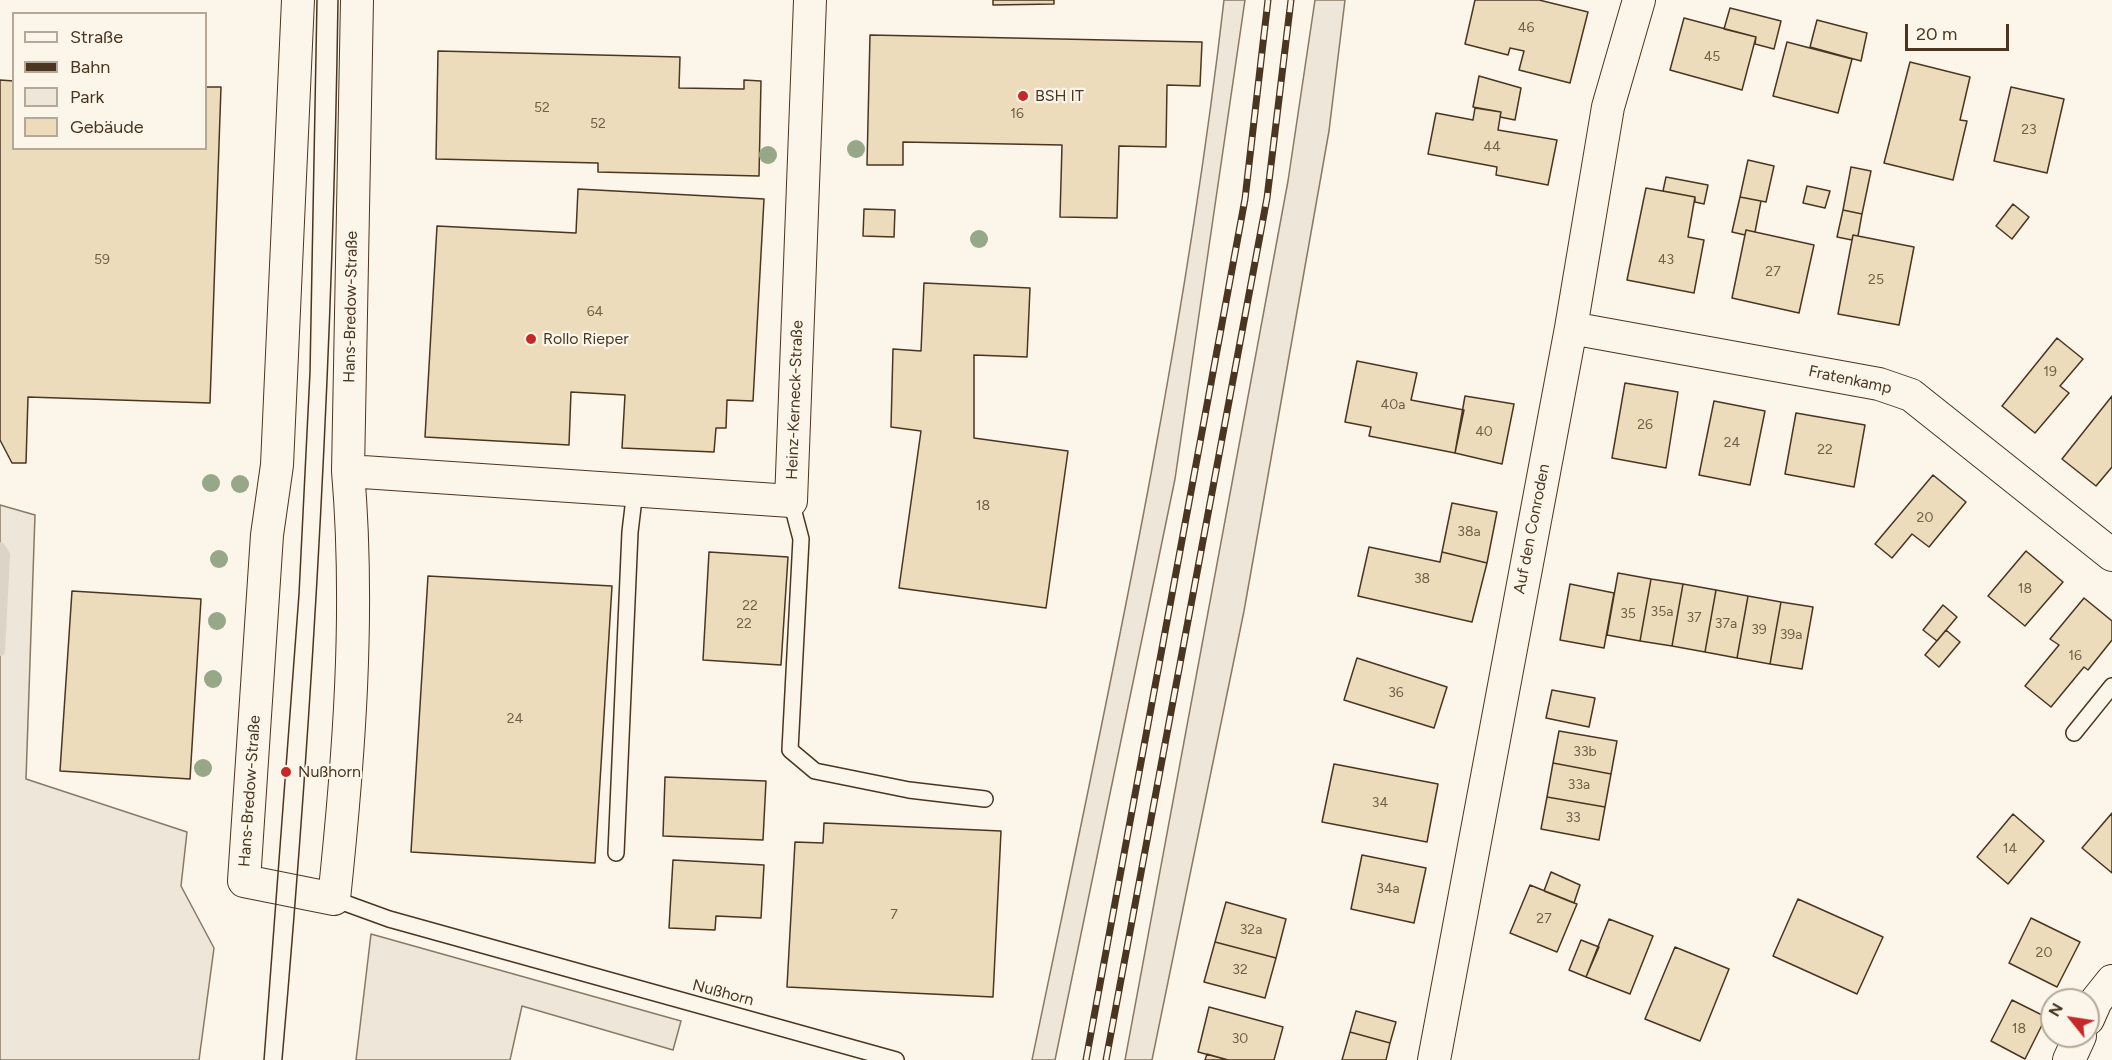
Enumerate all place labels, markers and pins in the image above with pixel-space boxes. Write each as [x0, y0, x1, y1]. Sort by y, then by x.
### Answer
place label: BSH IT [1035, 86, 1084, 106]
marker: BSH IT [1016, 89, 1030, 103]
place label: Rollo Rieper [543, 329, 629, 349]
marker: Rollo Rieper [524, 332, 538, 346]
place label: Nußhorn [298, 762, 361, 782]
marker: Nußhorn [279, 765, 293, 779]

